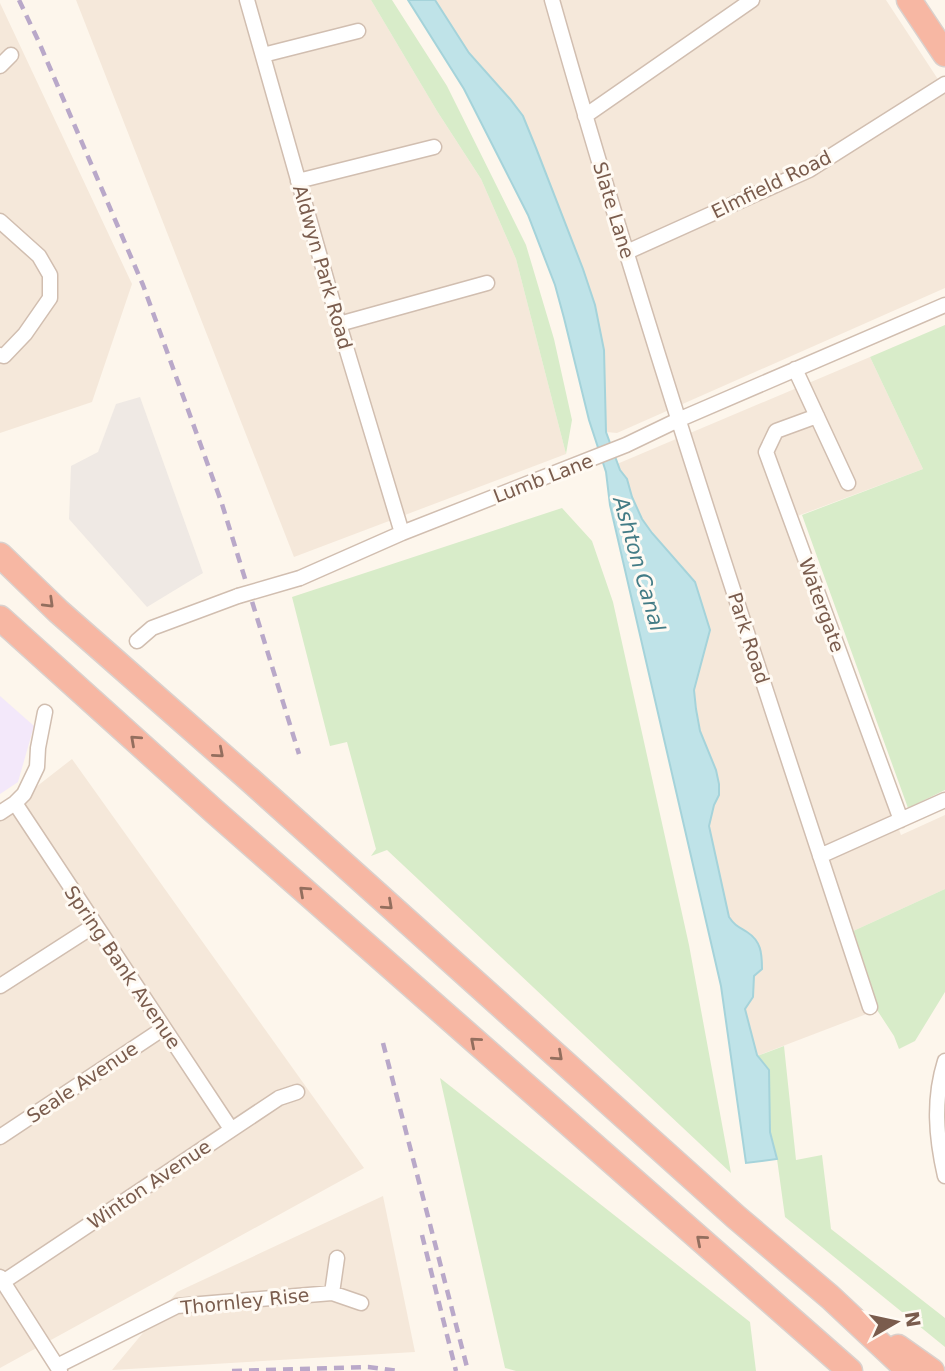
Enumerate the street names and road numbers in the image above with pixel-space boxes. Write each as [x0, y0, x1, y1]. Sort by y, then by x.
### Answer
street label: Elmfield Road [708, 146, 834, 222]
street label: Slate Lane [589, 159, 639, 261]
street label: Aldwyn Park Road [289, 182, 357, 352]
street label: Lumb Lane [490, 449, 596, 507]
street label: Watergate [795, 555, 849, 655]
street label: Park Road [724, 590, 774, 686]
street label: Spring Bank Avenue [60, 881, 186, 1053]
street label: Seale Avenue [22, 1037, 142, 1127]
street label: Winton Avenue [83, 1135, 215, 1233]
street label: Thornley Rise [179, 1283, 310, 1319]

